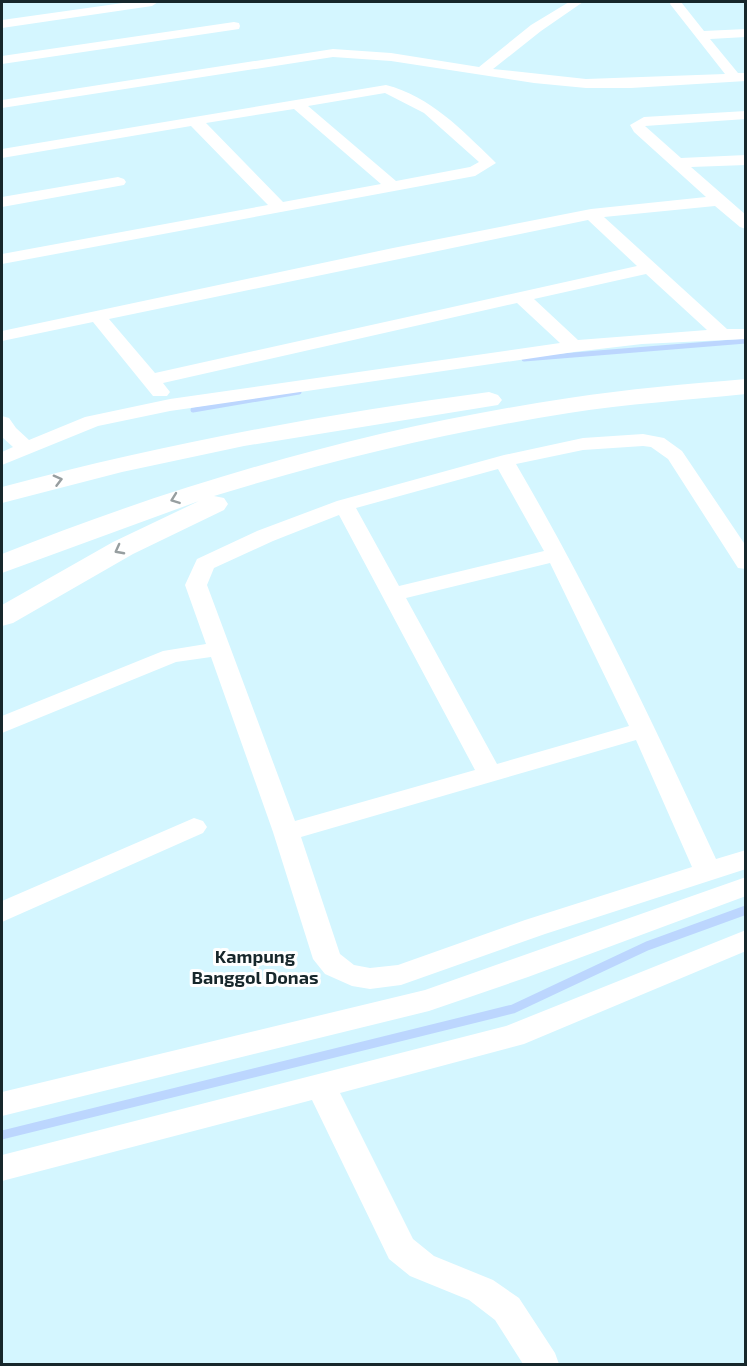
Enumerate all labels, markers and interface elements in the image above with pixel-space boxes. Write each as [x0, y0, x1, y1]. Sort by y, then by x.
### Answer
one-way arrow [53, 475, 63, 488]
one-way arrow [170, 492, 181, 505]
one-way arrow [115, 543, 126, 554]
district label: Kampung Banggol Donas [192, 945, 318, 988]

